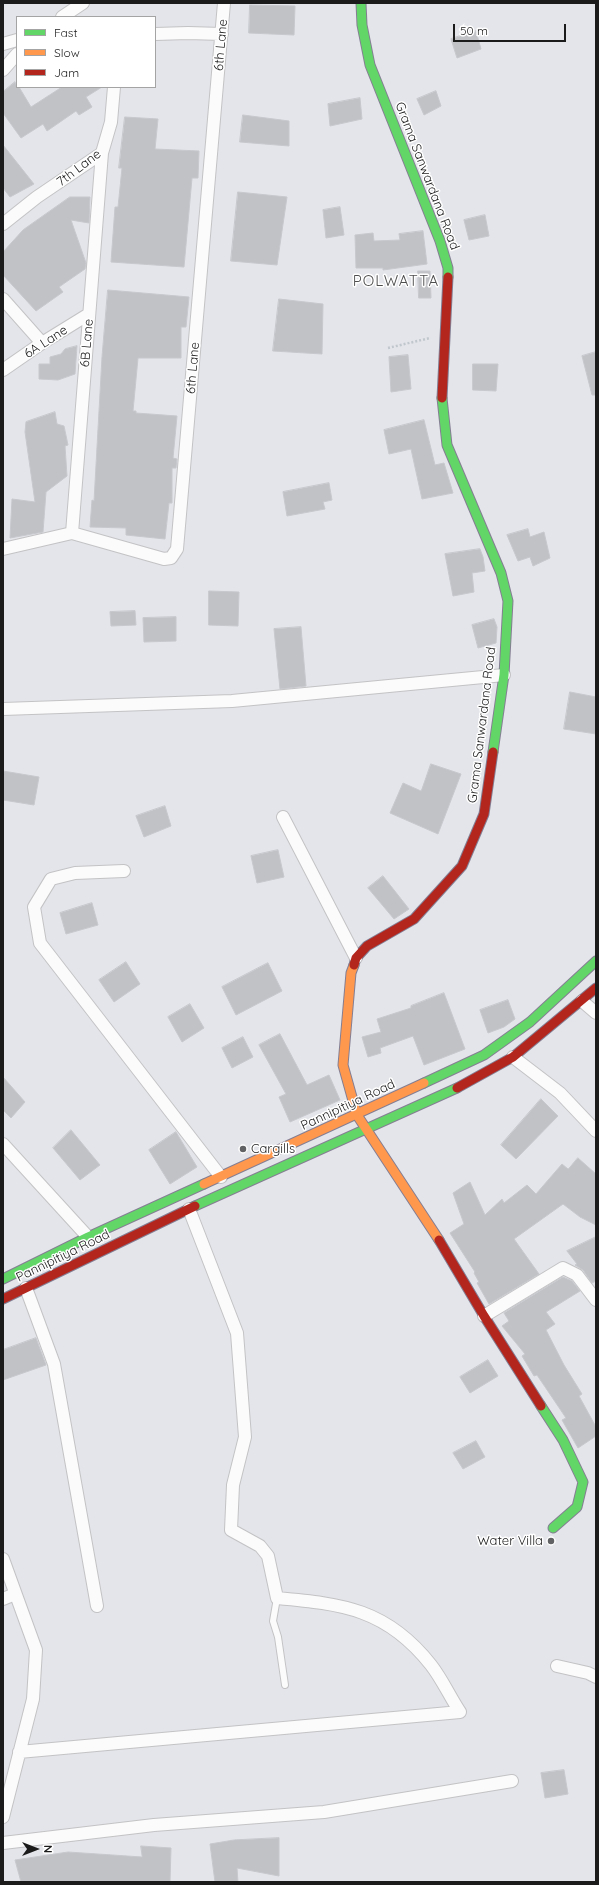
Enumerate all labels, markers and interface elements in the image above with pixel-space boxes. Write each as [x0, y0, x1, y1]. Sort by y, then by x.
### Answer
legend [16, 16, 156, 88]
scale bar [455, 16, 568, 42]
street label: 6th Lane [211, 18, 231, 72]
text: 50 m [460, 23, 488, 38]
text: Fast [54, 25, 78, 40]
text: Slow [54, 45, 80, 60]
text: Jam [54, 65, 79, 80]
street label: Grama Sanwardana Road [392, 100, 462, 252]
street label: 7th Lane [54, 146, 104, 190]
district label: POLWATTA [353, 272, 439, 290]
street label: 6B Lane [77, 318, 97, 368]
street label: 6A Lane [21, 322, 71, 362]
street label: 6th Lane [183, 341, 203, 395]
street label: Grama Sanwardana Road [465, 646, 499, 804]
street label: Pannipitiya Road [298, 1076, 398, 1134]
place label: Cargills [251, 1141, 295, 1157]
marker: Cargills [238, 1144, 248, 1154]
street label: Pannipitiya Road [14, 1227, 112, 1285]
place label: Water Villa [477, 1533, 543, 1549]
marker: Water Villa [546, 1536, 556, 1546]
north arrow [16, 1829, 56, 1869]
text: N [41, 1845, 55, 1853]

